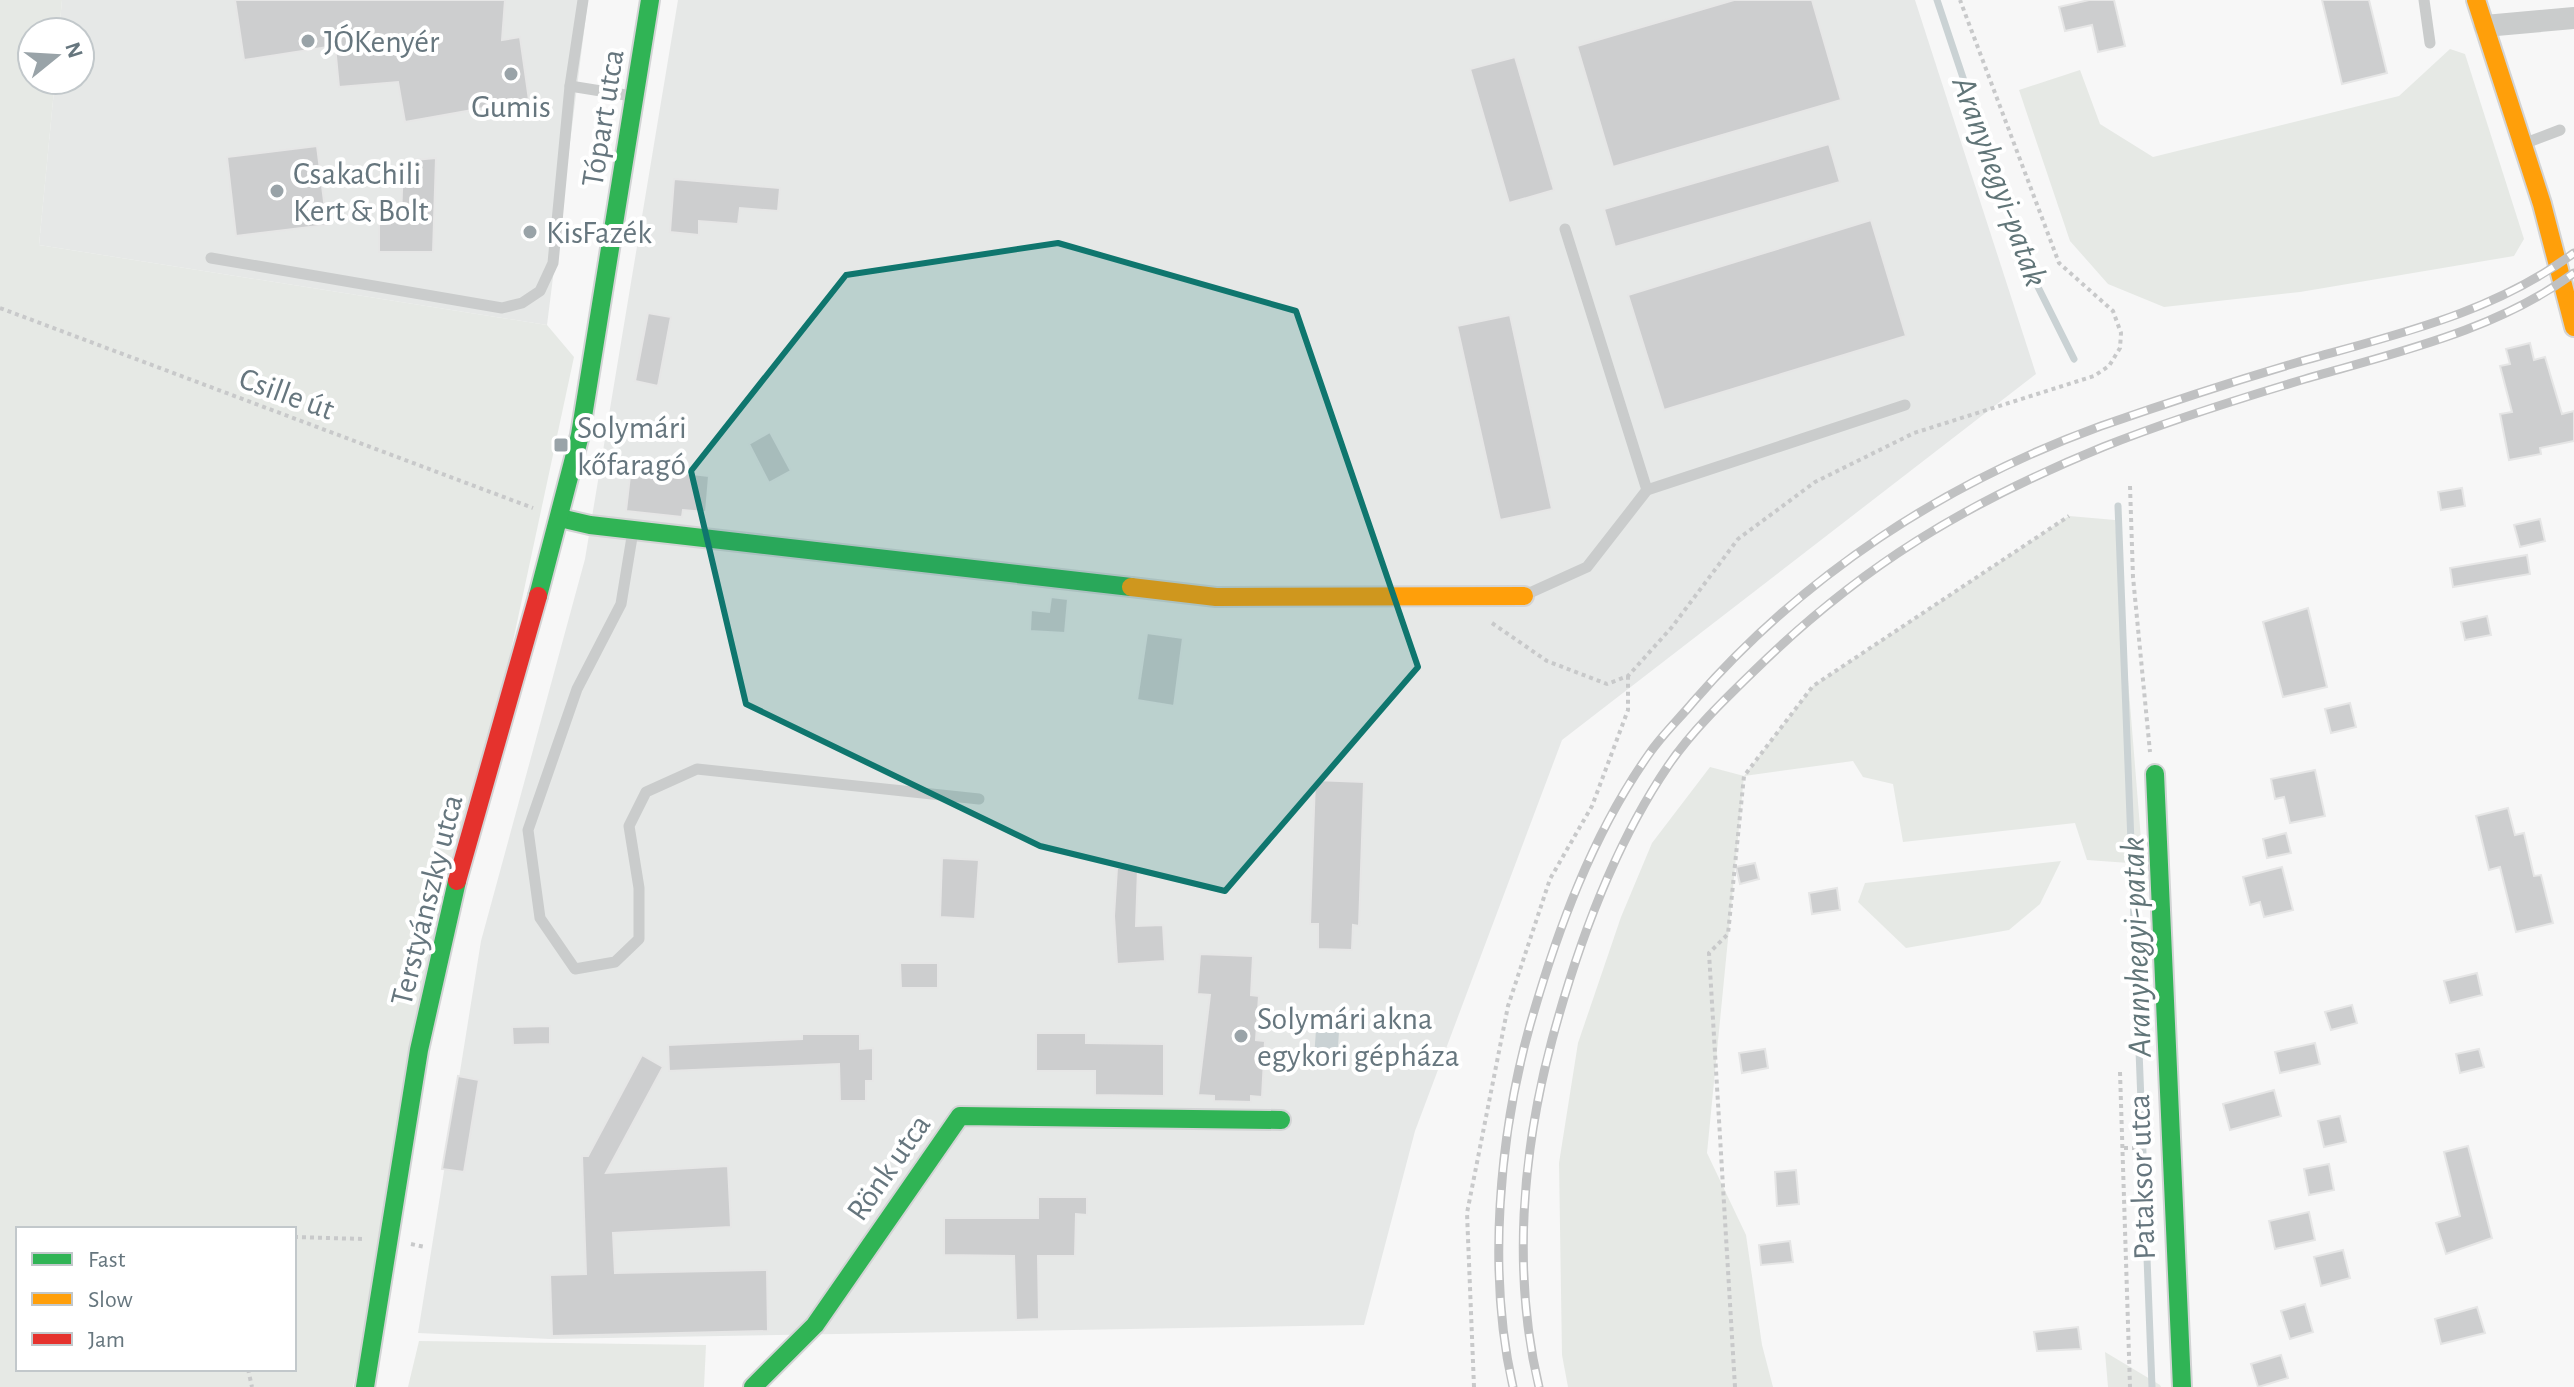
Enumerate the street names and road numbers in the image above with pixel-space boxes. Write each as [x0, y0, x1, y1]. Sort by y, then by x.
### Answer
street label: Tópart utca [576, 47, 630, 189]
street label: Csille út [235, 362, 338, 426]
street label: Terstyánszky utca [385, 791, 469, 1009]
street label: Pataksor utca [2123, 1094, 2161, 1260]
street label: Rönk utca [841, 1109, 937, 1226]

